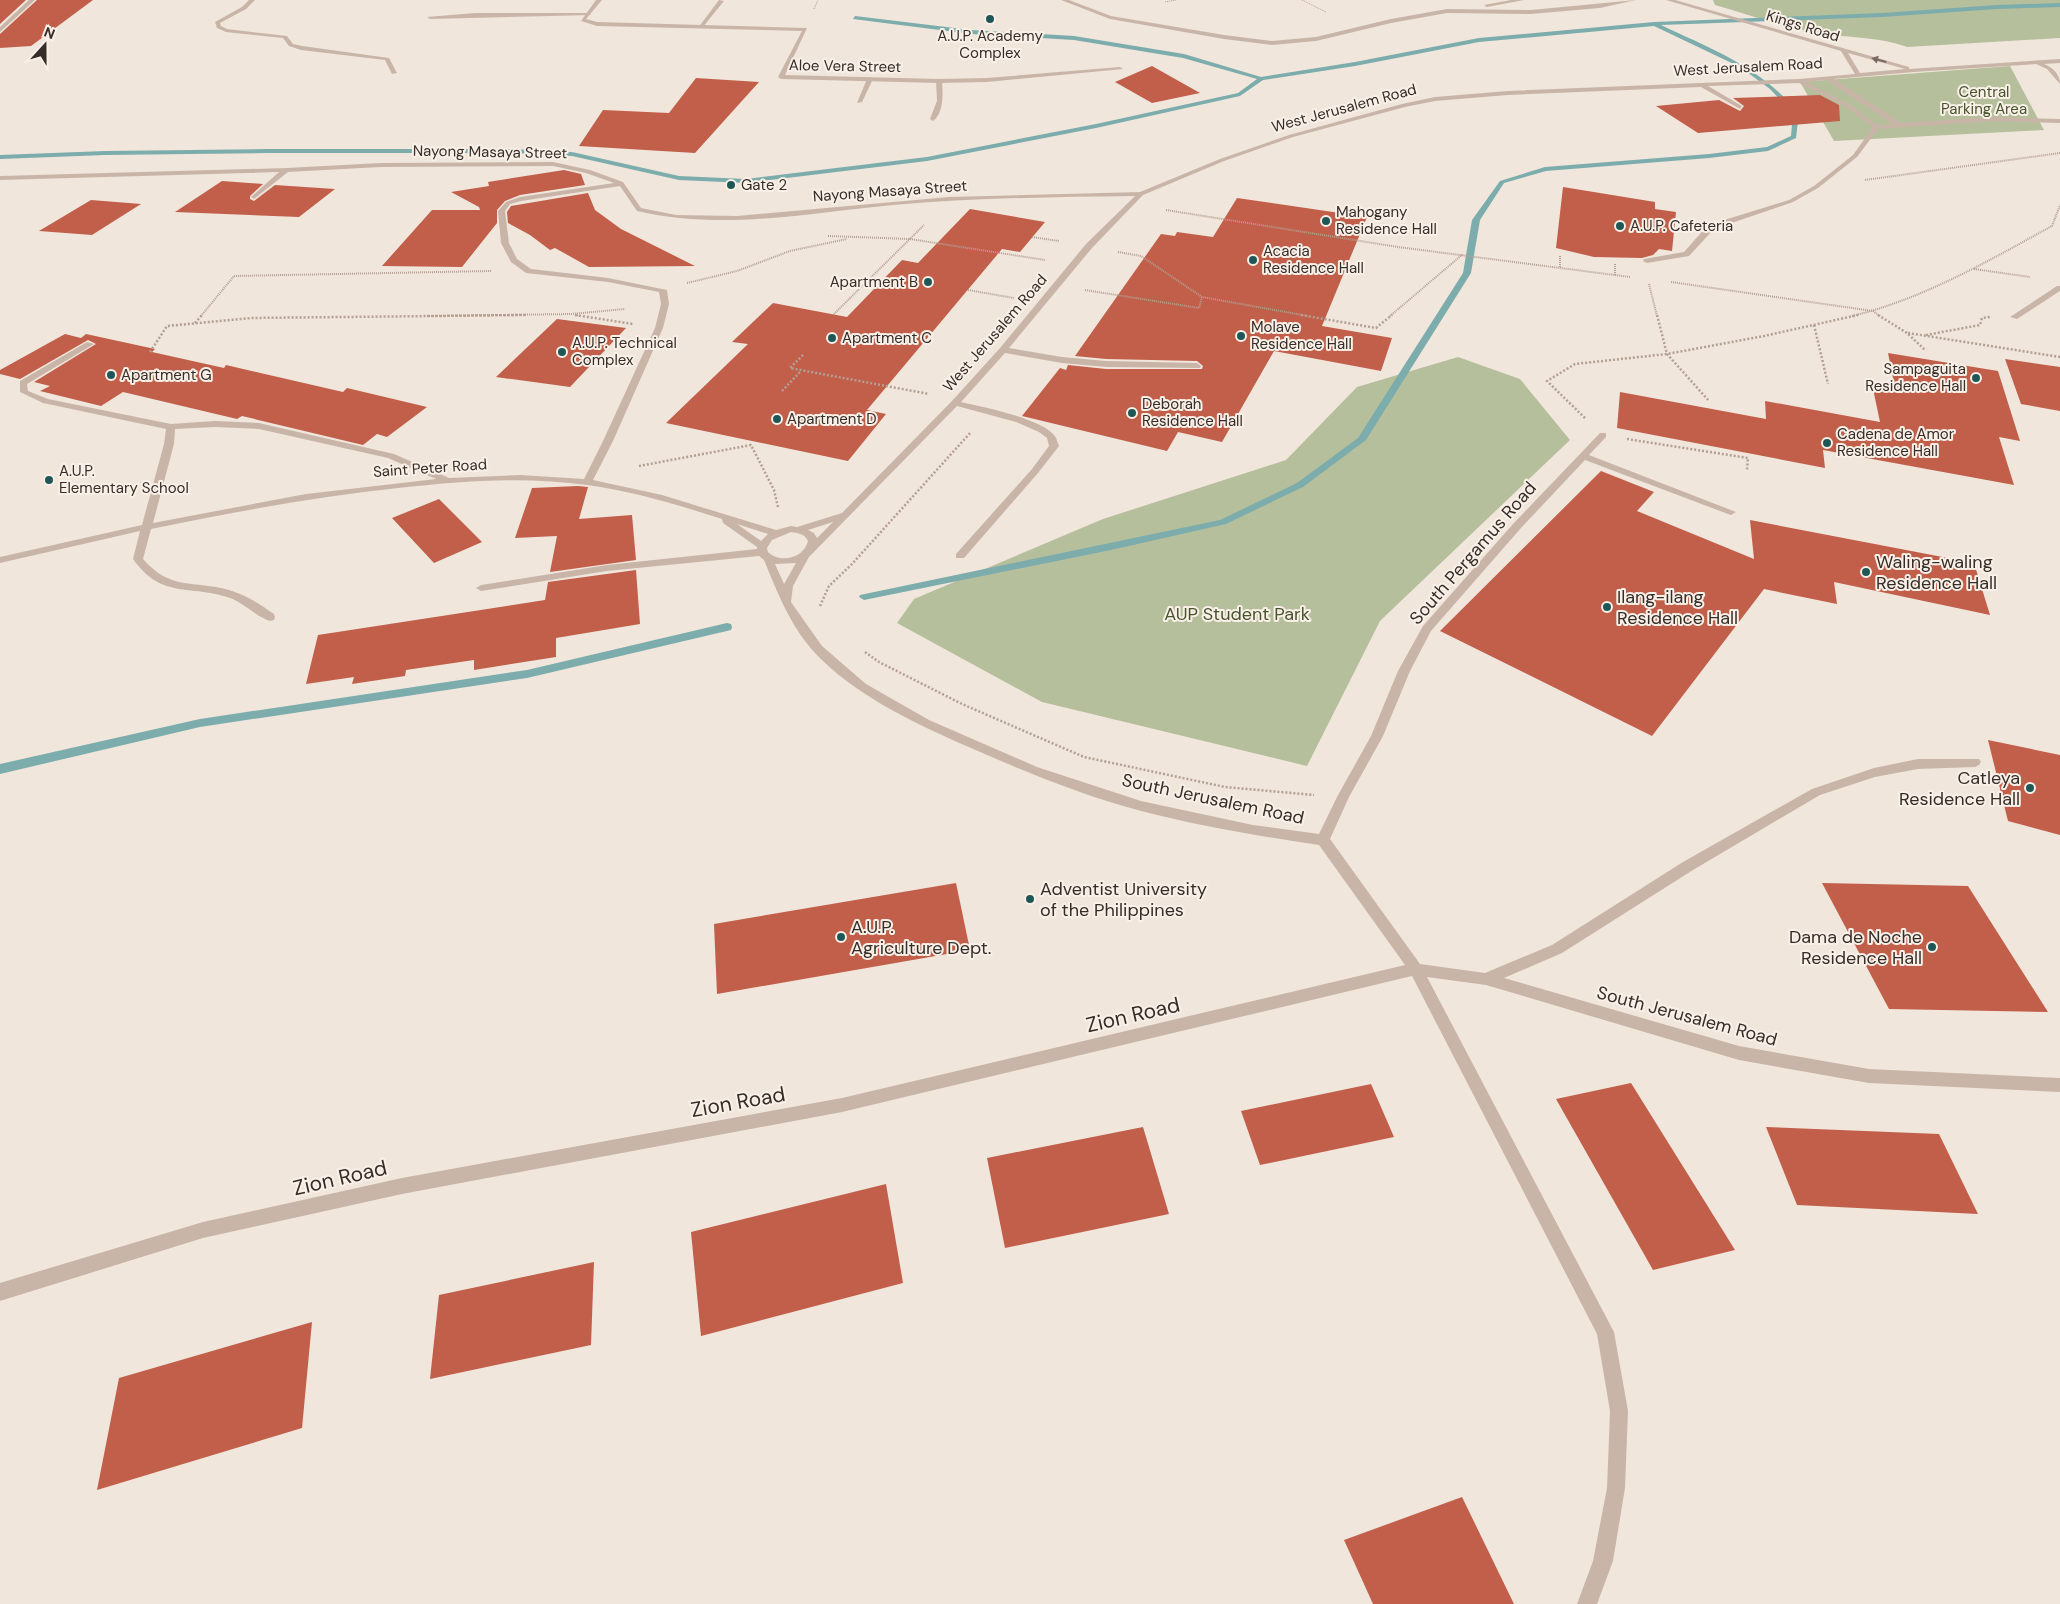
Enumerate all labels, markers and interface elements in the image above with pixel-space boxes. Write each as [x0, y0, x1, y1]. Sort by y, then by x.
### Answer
street label: Kings Road [1764, 5, 1842, 47]
marker: A.U.P. Academy Complex [984, 13, 996, 25]
north arrow [20, 20, 70, 70]
text: N [42, 23, 58, 43]
place label: A.U.P. Academy Complex [937, 26, 1043, 63]
street label: West Jerusalem Road [1673, 53, 1823, 81]
street label: Aloe Vera Street [789, 55, 902, 77]
one-way arrow [1871, 56, 1886, 64]
street label: West Jerusalem Road [1269, 79, 1419, 137]
park label: Central Parking Area [1941, 82, 2027, 119]
street label: Nayong Masaya Street [413, 141, 568, 163]
place label: Gate 2 [741, 175, 787, 195]
street label: Nayong Masaya Street [812, 176, 968, 206]
marker: Gate 2 [725, 179, 737, 191]
place label: Mahogany Residence Hall [1336, 202, 1437, 239]
marker: Mahogany Residence Hall [1320, 215, 1332, 227]
place label: A.U.P. Cafeteria [1630, 216, 1733, 236]
marker: A.U.P. Cafeteria [1614, 220, 1626, 232]
place label: Acacia Residence Hall [1263, 241, 1364, 278]
marker: Acacia Residence Hall [1247, 254, 1259, 266]
street label: West Jerusalem Road [938, 270, 1052, 396]
place label: Apartment B [830, 272, 918, 292]
marker: Apartment B [922, 276, 934, 288]
place label: Molave Residence Hall [1251, 317, 1352, 354]
place label: Apartment C [842, 328, 932, 348]
marker: Molave Residence Hall [1235, 330, 1247, 342]
marker: Apartment C [826, 332, 838, 344]
place label: A.U.P. Technical Complex [572, 333, 677, 370]
marker: A.U.P. Technical Complex [556, 346, 568, 358]
place label: Sampaguita Residence Hall [1865, 359, 1966, 396]
place label: Apartment G [121, 365, 212, 385]
marker: Apartment G [105, 369, 117, 381]
marker: Sampaguita Residence Hall [1970, 372, 1982, 384]
place label: Deborah Residence Hall [1142, 394, 1243, 431]
marker: Deborah Residence Hall [1126, 407, 1138, 419]
place label: Apartment D [787, 409, 877, 429]
marker: Apartment D [771, 413, 783, 425]
place label: Cadena de Amor Residence Hall [1837, 424, 1955, 461]
marker: Cadena de Amor Residence Hall [1821, 437, 1833, 449]
street label: Saint Peter Road [372, 454, 488, 482]
place label: A.U.P. Elementary School [59, 461, 189, 498]
marker: A.U.P. Elementary School [43, 474, 55, 486]
street label: South Pergamus Road [1404, 476, 1542, 630]
place label: Waling-waling Residence Hall [1876, 550, 1997, 595]
marker: Waling-waling Residence Hall [1860, 566, 1872, 578]
place label: Ilang-ilang Residence Hall [1617, 585, 1738, 630]
marker: Ilang-ilang Residence Hall [1601, 601, 1613, 613]
park label: AUP Student Park [1164, 602, 1310, 626]
place label: Catleya Residence Hall [1899, 766, 2020, 811]
street label: South Jerusalem Road [1120, 768, 1306, 830]
marker: Catleya Residence Hall [2024, 782, 2036, 794]
place label: Adventist University of the Philippines [1040, 877, 1207, 922]
marker: Adventist University of the Philippines [1024, 893, 1036, 905]
place label: A.U.P. Agriculture Dept. [851, 915, 991, 960]
place label: Dama de Noche Residence Hall [1789, 925, 1922, 970]
marker: A.U.P. Agriculture Dept. [835, 931, 847, 943]
marker: Dama de Noche Residence Hall [1926, 941, 1938, 953]
street label: South Jerusalem Road [1594, 980, 1780, 1052]
street label: Zion Road [1083, 991, 1183, 1039]
street label: Zion Road [689, 1080, 787, 1124]
street label: Zion Road [290, 1154, 390, 1202]

